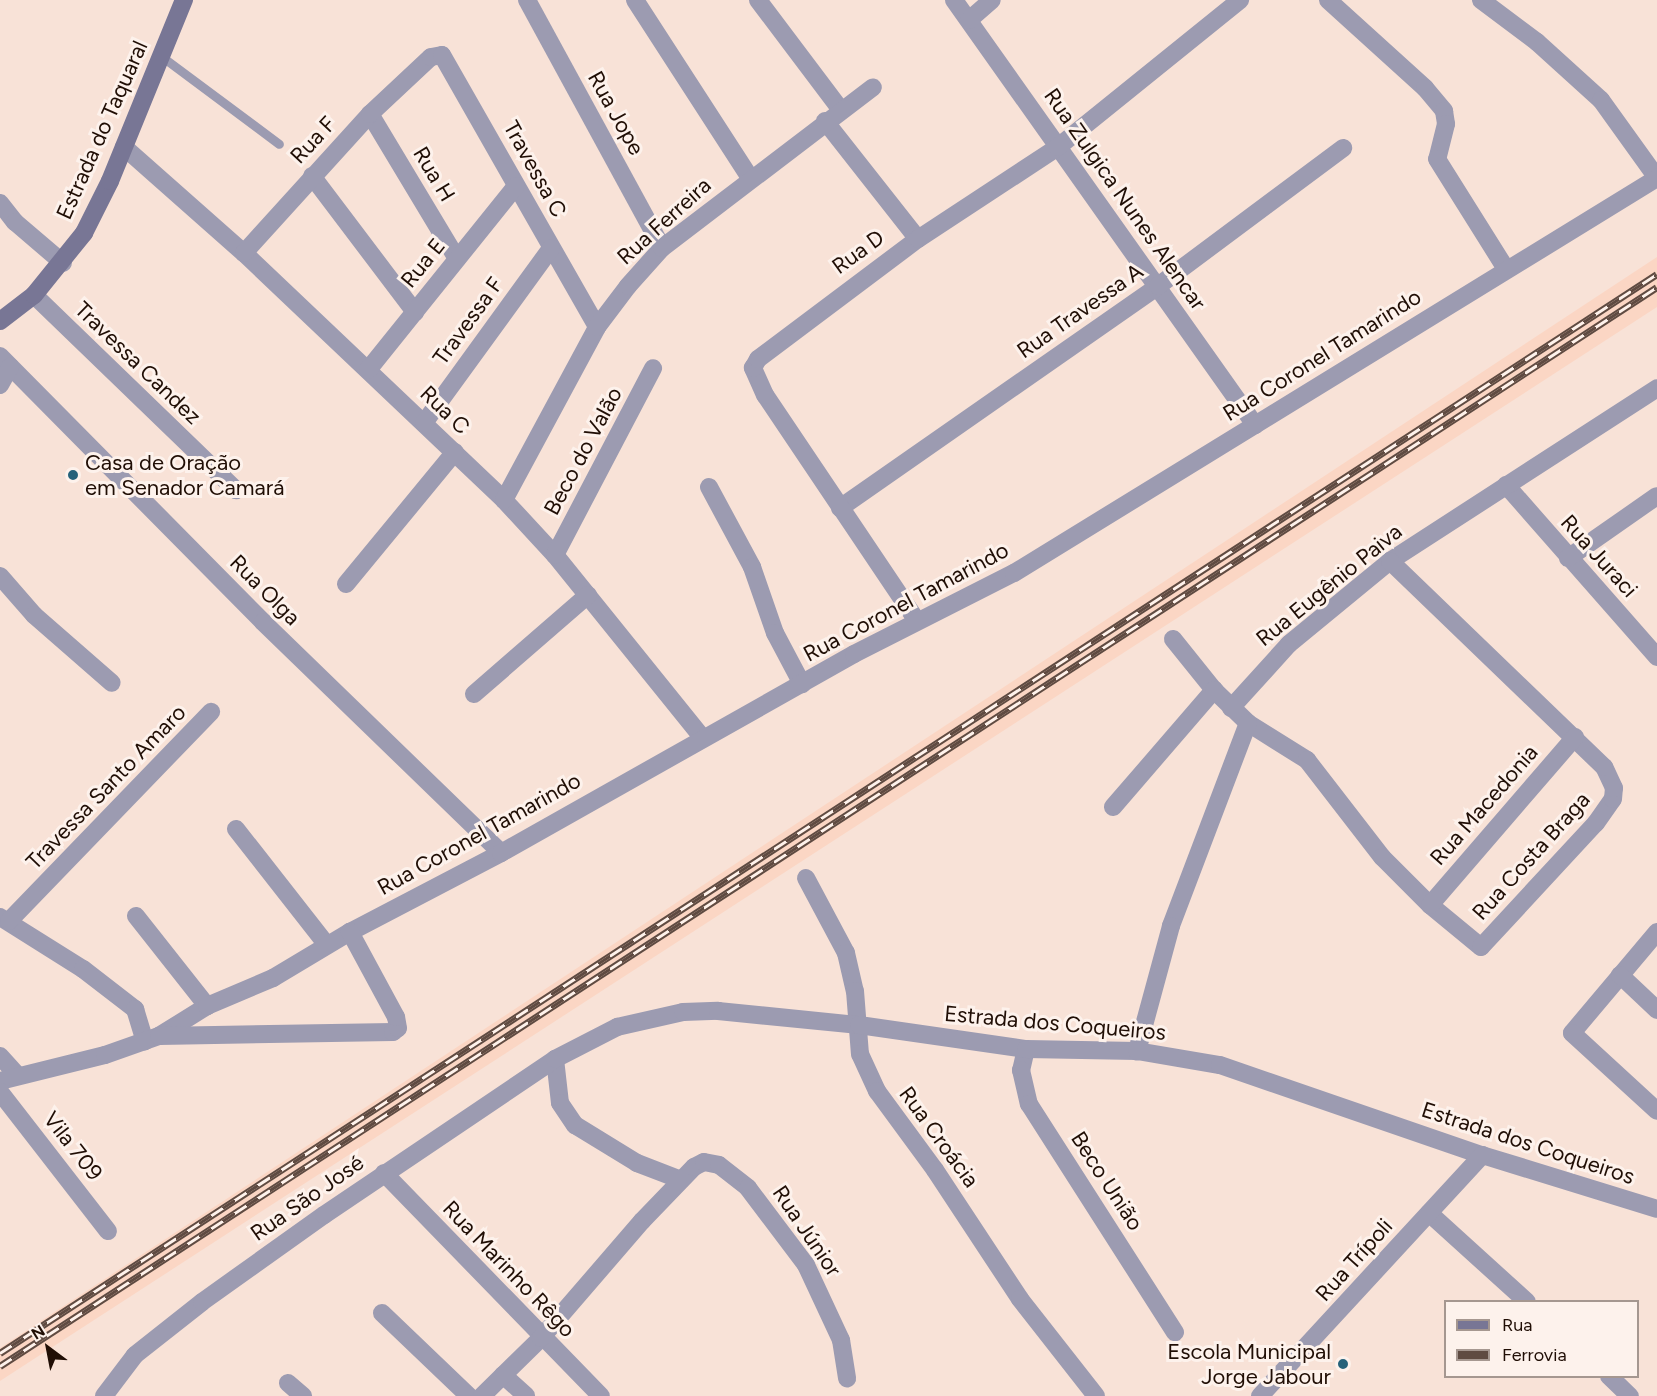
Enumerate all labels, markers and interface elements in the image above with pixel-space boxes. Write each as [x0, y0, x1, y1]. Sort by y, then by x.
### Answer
street label: Estrada do Taquaral [51, 37, 153, 223]
street label: Rua Jope [582, 66, 650, 160]
street label: Rua Zulgica Nunes Alencar [1038, 83, 1212, 315]
street label: Rua F [285, 111, 341, 169]
street label: Travessa C [498, 116, 572, 222]
street label: Rua H [407, 142, 461, 206]
street label: Rua Ferreira [612, 172, 716, 270]
street label: Rua D [827, 224, 889, 280]
street label: Rua E [395, 233, 451, 293]
street label: Rua Travessa A [1012, 258, 1148, 364]
street label: Travessa F [427, 272, 509, 370]
street label: Rua Coronel Tamarindo [1218, 283, 1426, 427]
street label: Travessa Candez [69, 296, 207, 430]
street label: Rua C [415, 380, 475, 440]
street label: Beco do Valão [538, 383, 628, 519]
place label: Casa de Oração em Senador Camará [85, 449, 284, 500]
marker: Casa de Oração em Senador Camará [66, 468, 80, 482]
street label: Rua Juraci [1555, 509, 1643, 603]
street label: Rua Eugênio Paiva [1251, 518, 1407, 652]
street label: Rua Coronel Tamarindo [799, 537, 1013, 667]
street label: Rua Olga [224, 549, 306, 631]
street label: Travessa Santo Amaro [21, 699, 191, 875]
street label: Rua Macedonia [1425, 739, 1543, 871]
street label: Rua Coronel Tamarindo [373, 767, 585, 901]
street label: Rua Costa Braga [1467, 787, 1595, 925]
street label: Estrada dos Coqueiros [943, 1000, 1167, 1046]
street label: Rua Croácia [894, 1081, 984, 1193]
street label: Estrada dos Coqueiros [1418, 1096, 1638, 1190]
street label: Vila 709 [38, 1106, 108, 1186]
street label: Beco União [1065, 1127, 1149, 1235]
street label: Rua São José [245, 1149, 369, 1247]
street label: Rua Júnior [767, 1181, 847, 1281]
street label: Rua Marinho Rêgo [437, 1195, 581, 1343]
street label: Rua Trípoli [1310, 1213, 1398, 1307]
legend [1444, 1300, 1639, 1378]
text: Rua [1502, 1314, 1533, 1336]
north arrow [18, 1318, 78, 1378]
text: N [28, 1321, 48, 1344]
place label: Escola Municipal Jorge Jabour [1167, 1338, 1331, 1390]
text: Ferrovia [1502, 1344, 1567, 1366]
marker: Escola Municipal Jorge Jabour [1336, 1357, 1350, 1371]

